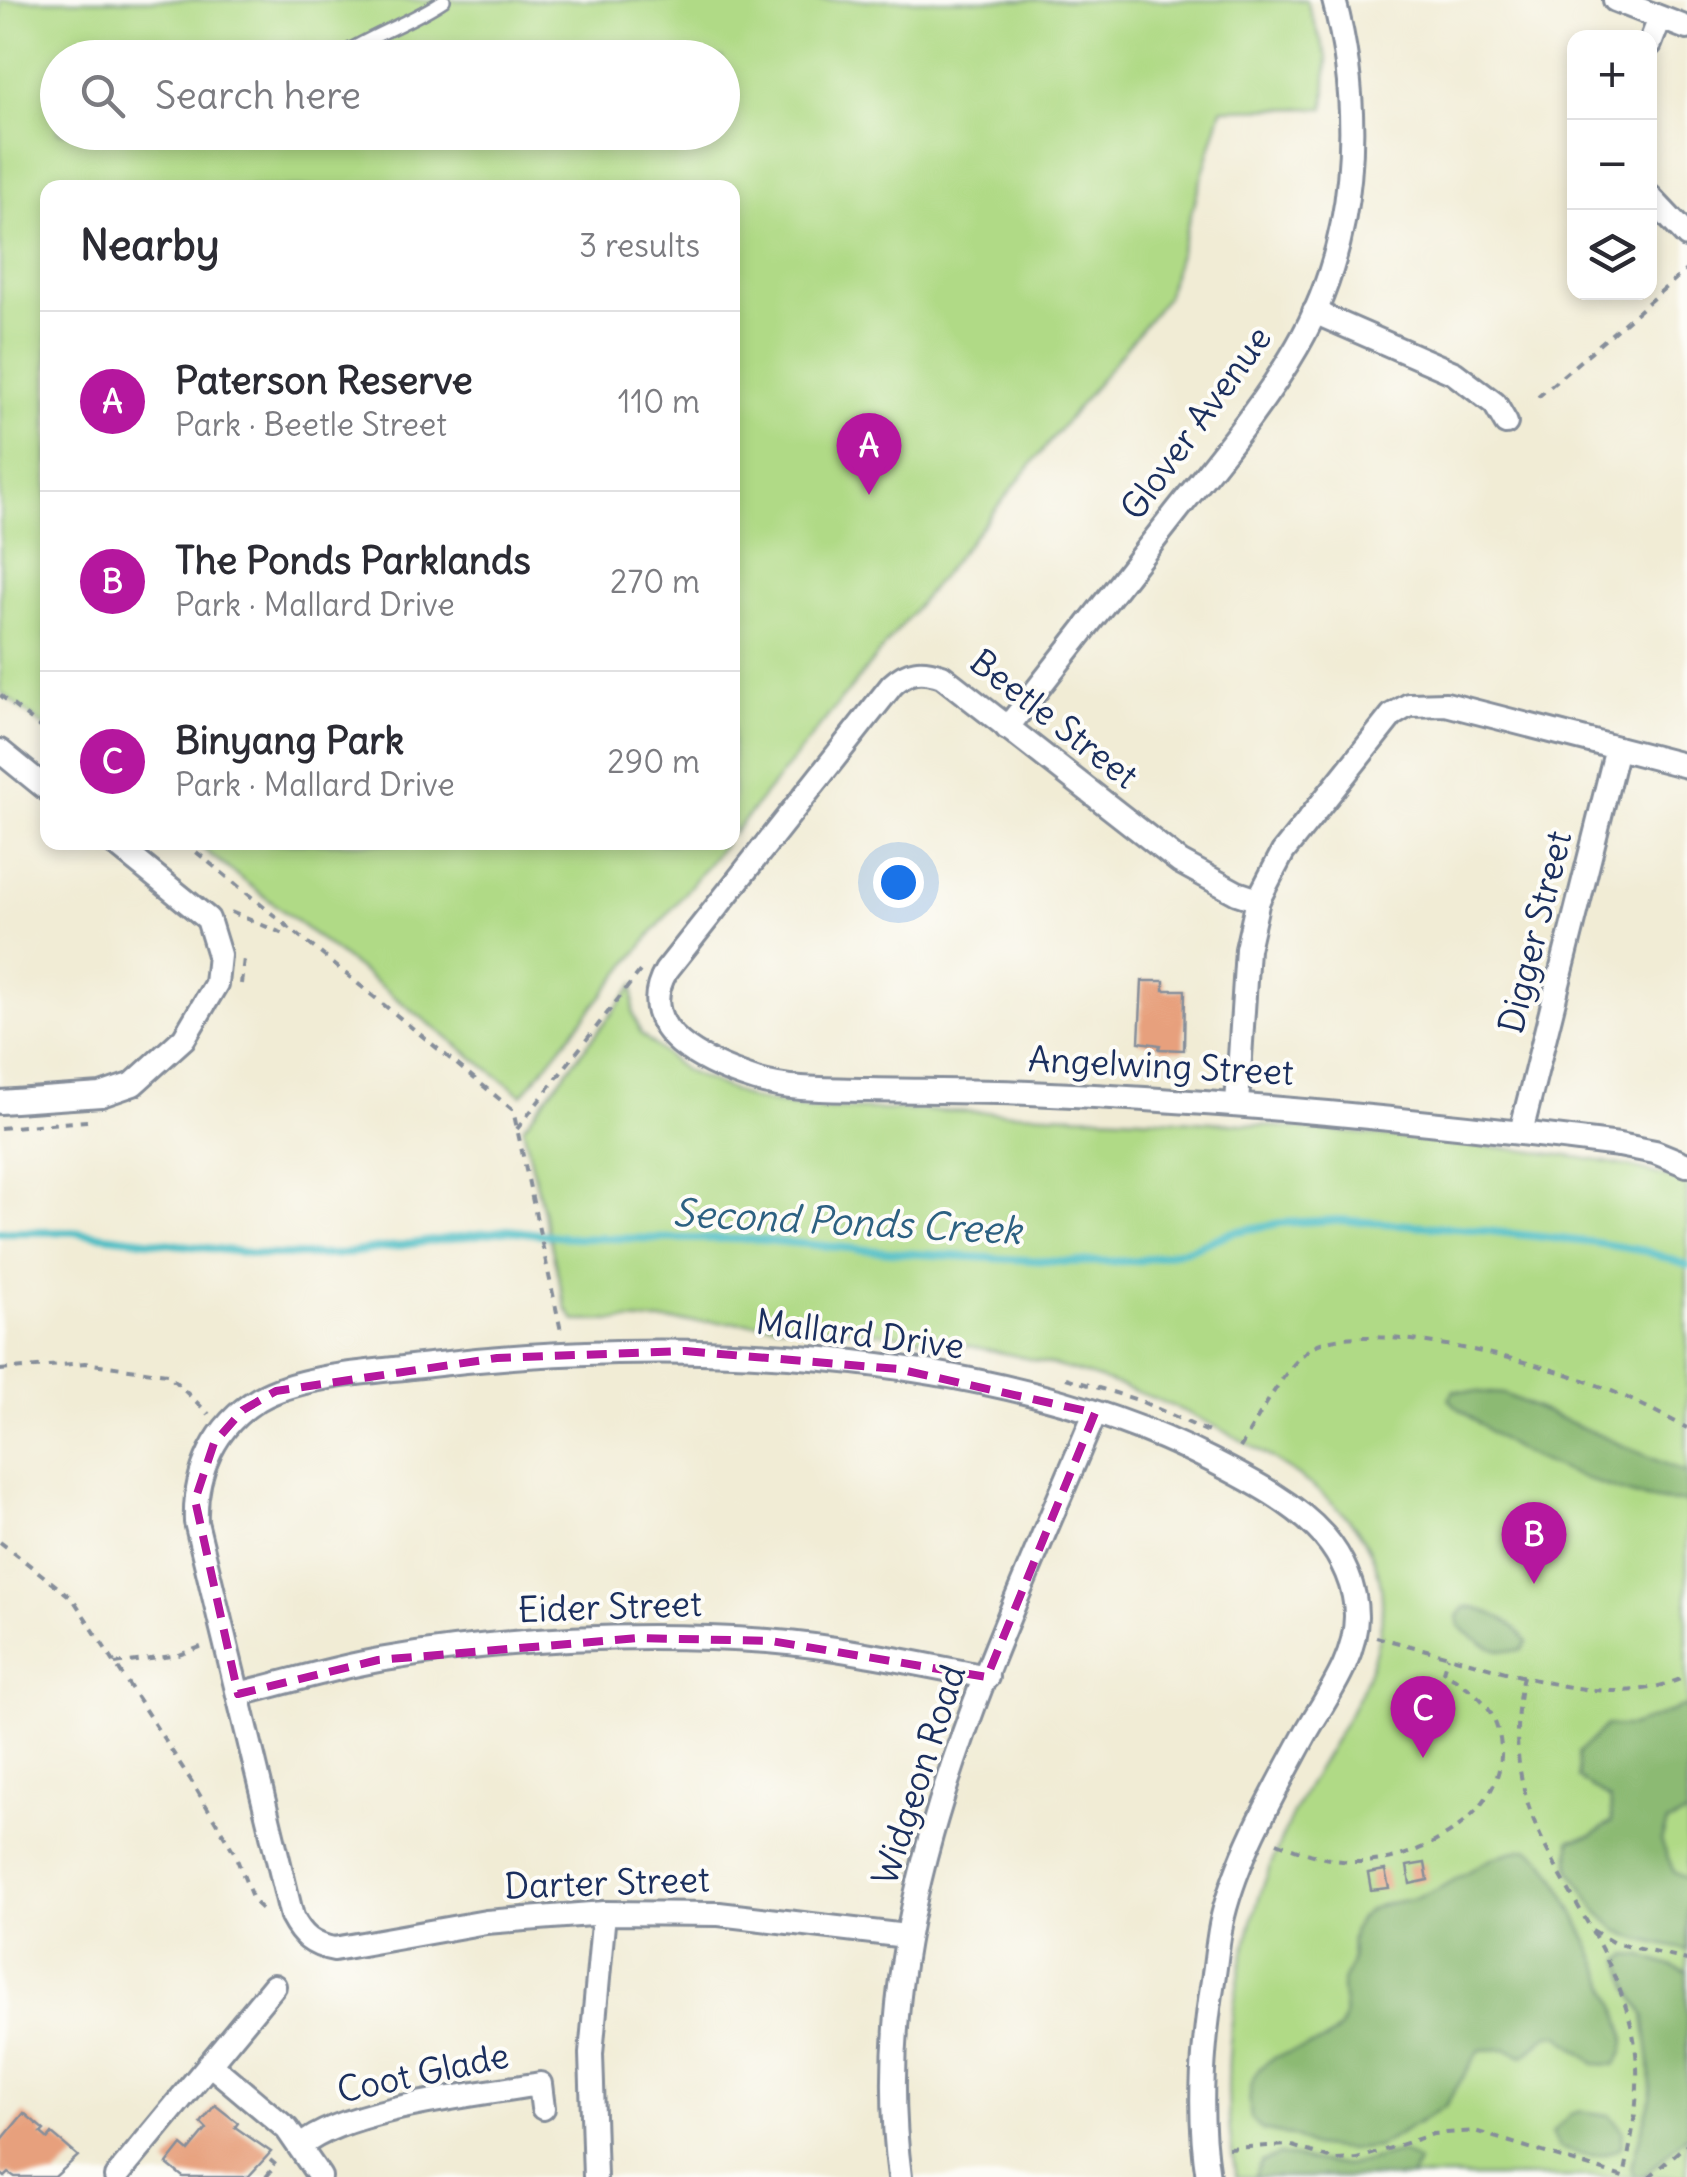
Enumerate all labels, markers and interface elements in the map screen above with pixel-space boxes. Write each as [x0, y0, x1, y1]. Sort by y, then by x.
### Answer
map controls [1567, 30, 1657, 300]
button: + [1567, 30, 1657, 120]
search box [40, 40, 740, 150]
icon: search [75, 68, 130, 123]
text: Search here [155, 72, 361, 119]
button: − [1567, 120, 1657, 210]
button: layers [1567, 210, 1657, 300]
text: Nearby [80, 219, 219, 271]
text: 3 results [579, 225, 700, 266]
street label: Glover Avenue [1110, 317, 1280, 528]
text: Paterson Reserve [175, 357, 473, 404]
text: A [102, 381, 123, 422]
text: 110 m [618, 381, 700, 422]
text: Park · Beetle Street [175, 404, 447, 445]
pin: A [836, 412, 902, 495]
text: The Ponds Parklands [175, 537, 531, 584]
text: B [102, 561, 123, 602]
text: 270 m [610, 561, 700, 602]
text: Park · Mallard Drive [175, 584, 455, 625]
street label: Beetle Street [962, 639, 1147, 798]
text: Binyang Park [175, 717, 404, 764]
text: C [102, 741, 123, 782]
text: 290 m [607, 741, 700, 782]
text: Park · Mallard Drive [175, 764, 455, 805]
street label: Digger Street [1488, 826, 1580, 1037]
your location [873, 857, 924, 908]
street label: Angelwing Street [1027, 1036, 1295, 1094]
water label: Second Ponds Creek [672, 1189, 1025, 1254]
street label: Mallard Drive [754, 1298, 967, 1368]
pin: B [1502, 1502, 1566, 1584]
street label: Eider Street [517, 1581, 703, 1631]
street label: Widgeon Road [862, 1659, 974, 1890]
pin: C [1390, 1676, 1456, 1758]
street label: Darter Street [504, 1856, 711, 1908]
street label: Coot Glade [333, 2032, 513, 2112]

